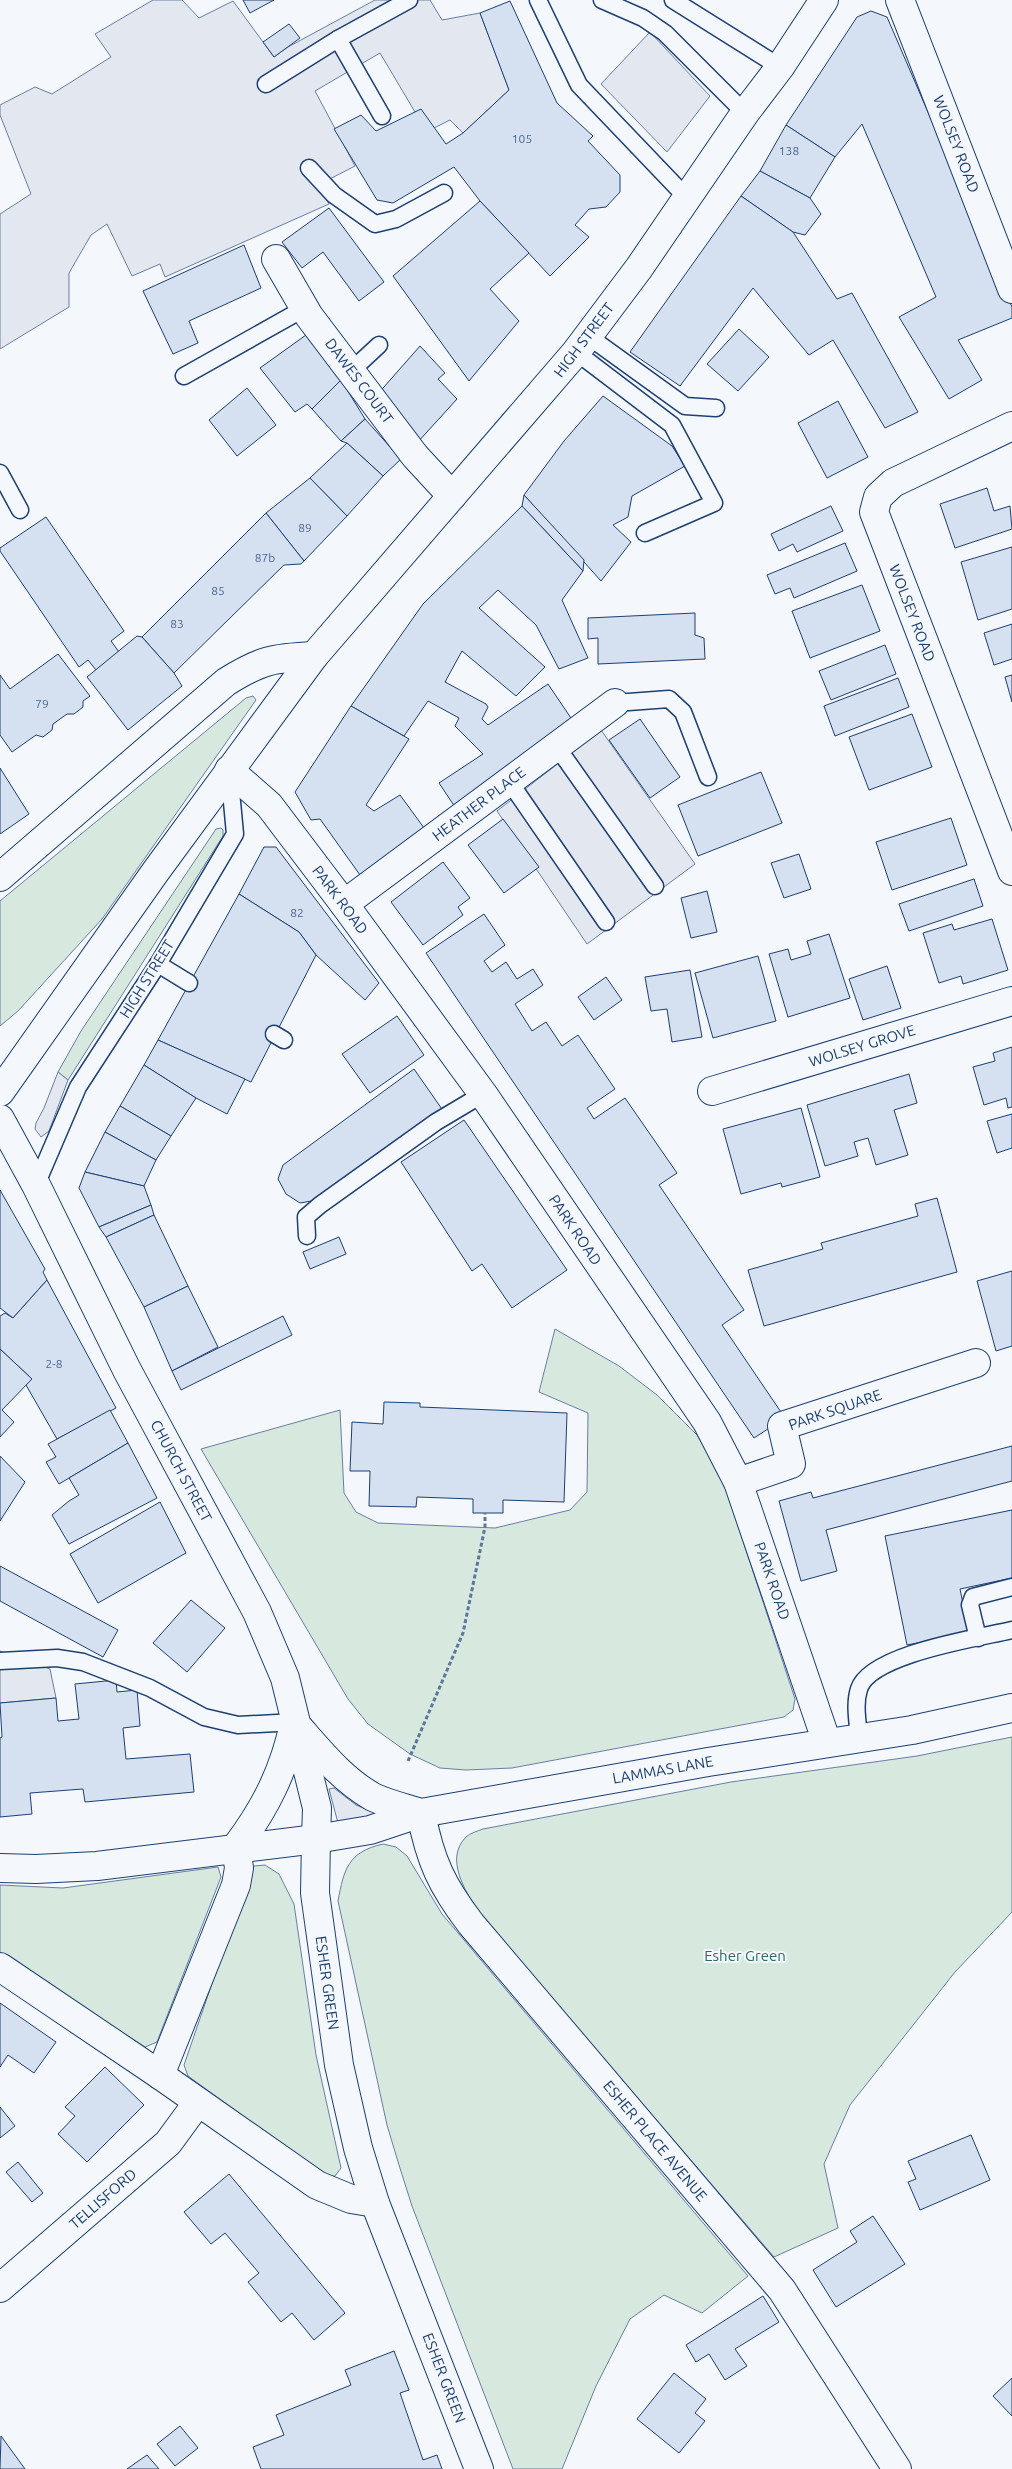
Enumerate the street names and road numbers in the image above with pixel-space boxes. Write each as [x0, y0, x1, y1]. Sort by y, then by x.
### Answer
street label: WOLSEY ROAD [930, 93, 983, 195]
street label: HIGH STREET [550, 299, 618, 380]
street label: DAWES COURT [322, 335, 397, 427]
street label: WOLSEY ROAD [886, 562, 939, 664]
street label: HEATHER PLACE [429, 763, 529, 844]
street label: PARK ROAD [309, 862, 372, 937]
street label: HIGH STREET [116, 936, 178, 1021]
street label: WOLSEY GROVE [807, 1021, 917, 1070]
street label: PARK ROAD [546, 1191, 605, 1268]
street label: PARK SQUARE [786, 1386, 884, 1433]
street label: CHURCH STREET [147, 1417, 216, 1525]
street label: PARK ROAD [751, 1540, 794, 1622]
street label: LAMMAS LANE [611, 1752, 715, 1787]
street label: ESHER GREEN [312, 1935, 343, 2031]
street label: ESHER PLACE AVENUE [600, 2077, 711, 2204]
street label: TELLISFORD [66, 2165, 140, 2232]
street label: ESHER GREEN [420, 2331, 469, 2425]

